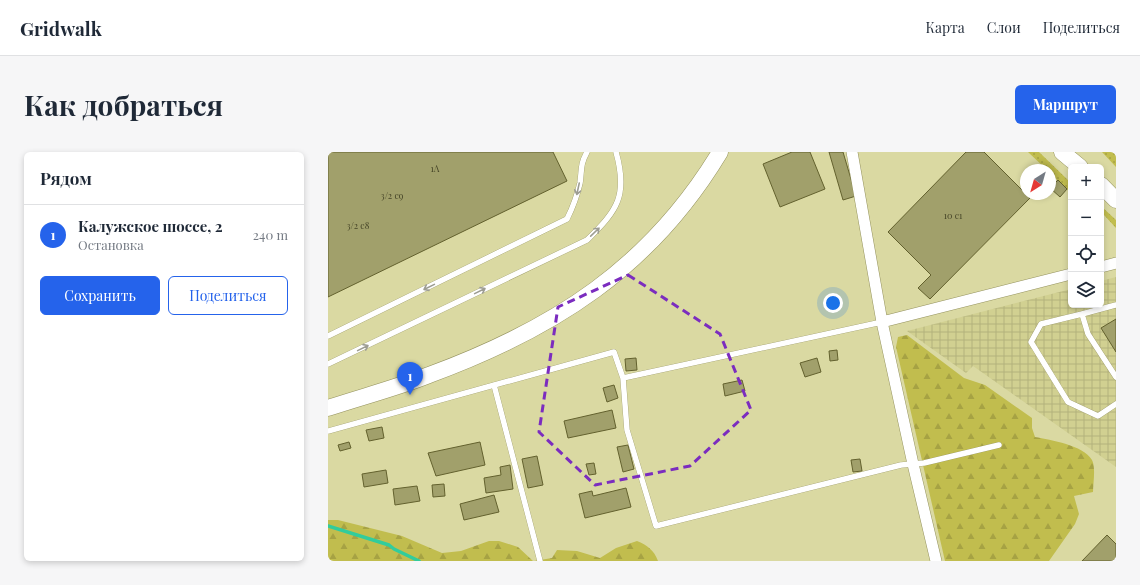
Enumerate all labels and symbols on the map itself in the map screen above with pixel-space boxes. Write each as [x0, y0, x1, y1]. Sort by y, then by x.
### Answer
house number: 1А [430, 162, 440, 174]
north arrow [1020, 164, 1056, 200]
one-way arrow [574, 182, 582, 195]
house number: 3/2 с9 [381, 189, 404, 201]
house number: 10 с1 [944, 209, 963, 221]
house number: 3/2 с8 [347, 219, 370, 231]
one-way arrow [590, 227, 600, 237]
one-way arrow [423, 284, 435, 291]
one-way arrow [474, 287, 486, 294]
your location [823, 293, 843, 313]
one-way arrow [357, 344, 369, 351]
pin: 1 [397, 362, 423, 395]

